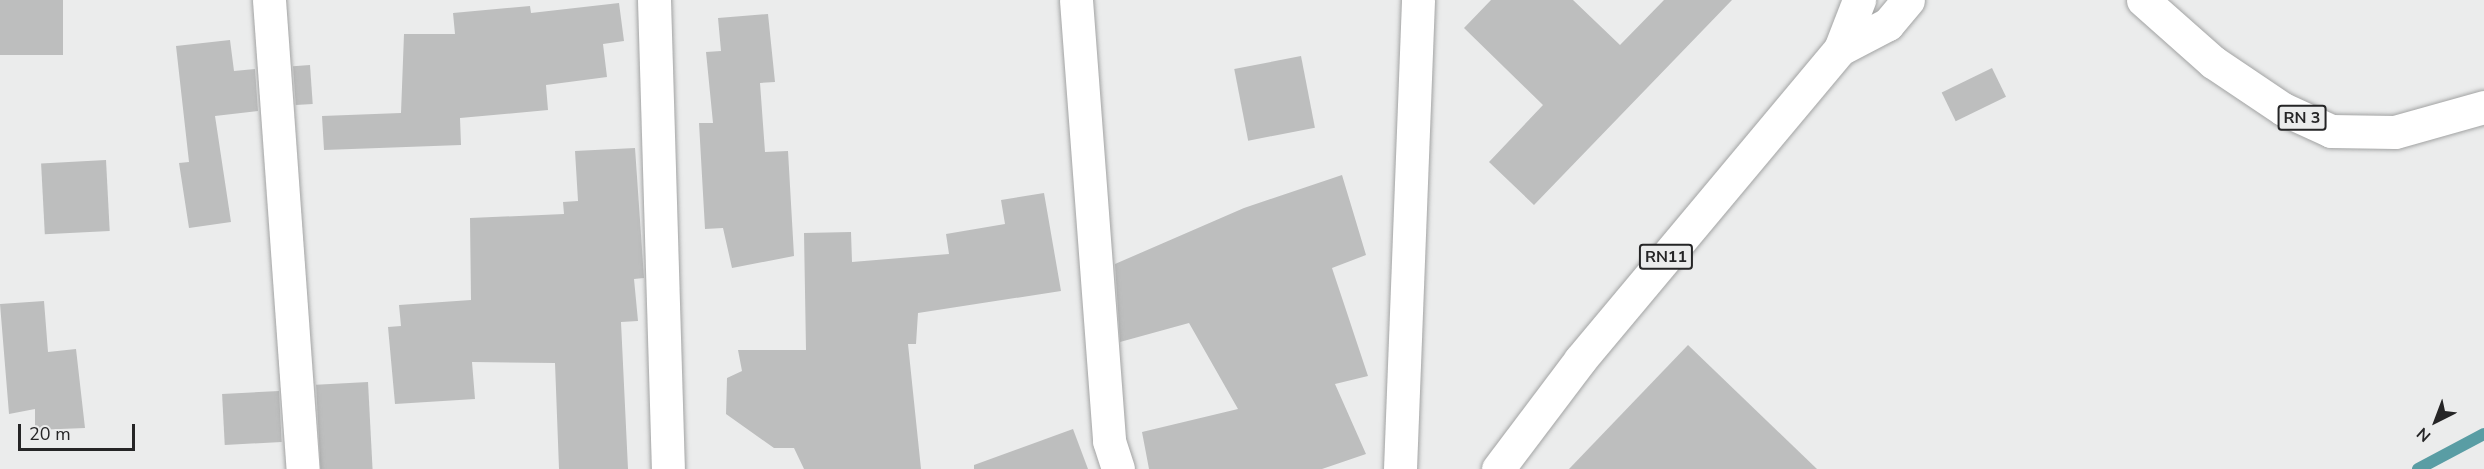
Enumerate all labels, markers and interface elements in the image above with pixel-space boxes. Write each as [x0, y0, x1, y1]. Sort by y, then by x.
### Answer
road number: RN 3 [2276, 105, 2328, 131]
road number: RN11 [1638, 244, 1694, 270]
north arrow [2406, 391, 2466, 451]
scale bar [21, 412, 138, 450]
text: 20 m [29, 422, 71, 446]
text: N [2412, 422, 2436, 447]

